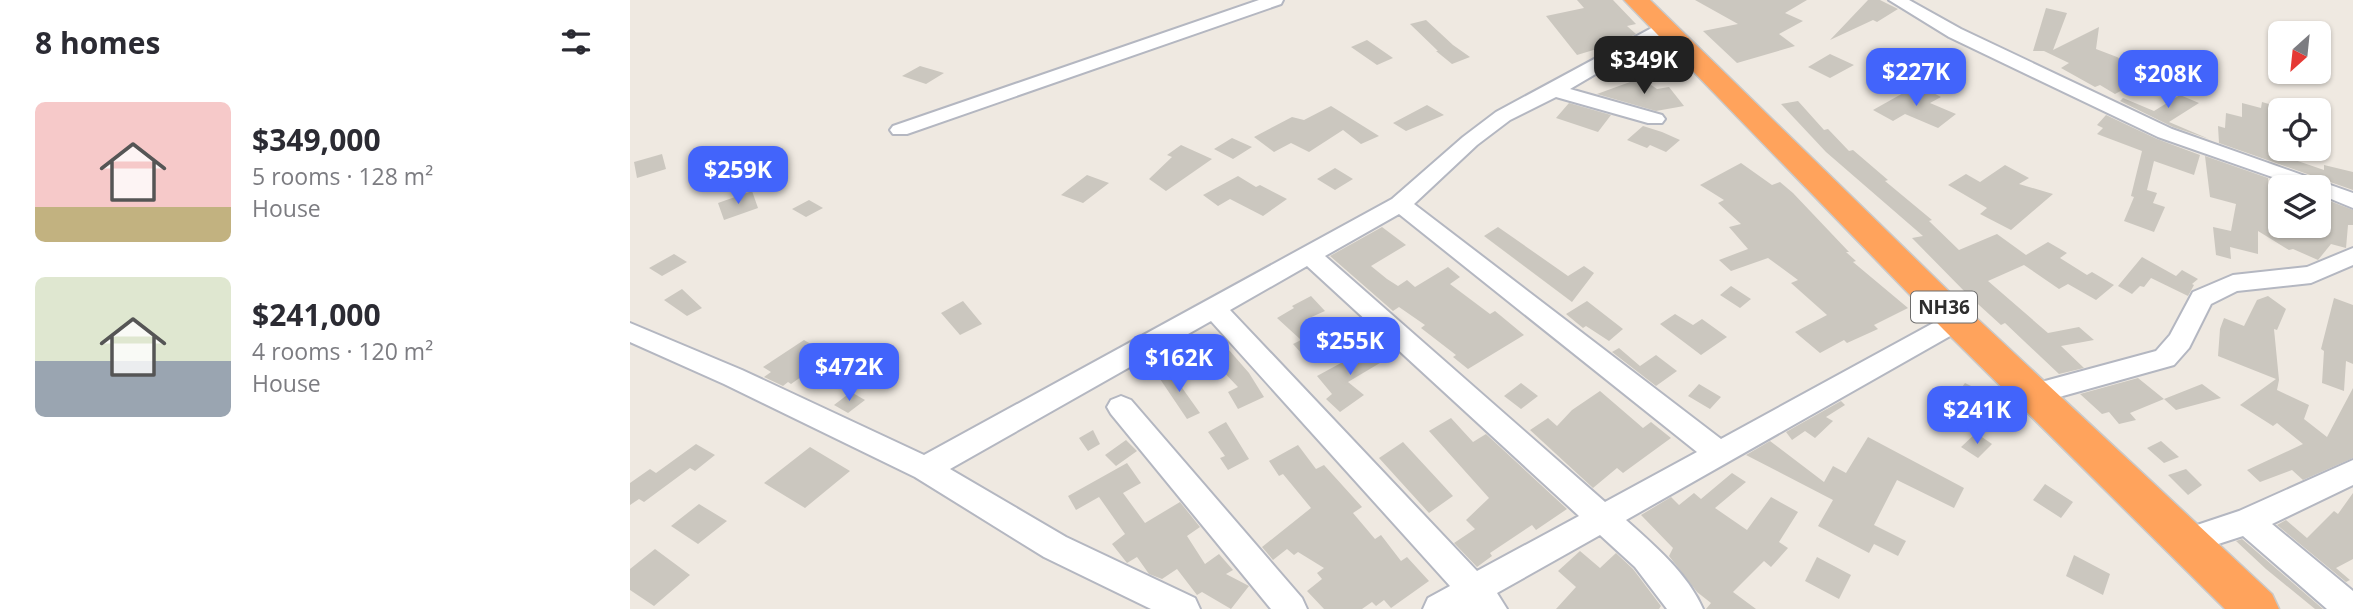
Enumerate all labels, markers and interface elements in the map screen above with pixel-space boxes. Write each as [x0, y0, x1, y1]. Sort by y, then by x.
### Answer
north arrow [2268, 21, 2331, 84]
map controls [2268, 21, 2331, 238]
text: 8 homes [35, 22, 160, 63]
icon: filters [557, 23, 595, 61]
pin: $349K [1595, 36, 1693, 96]
text: $349K [1610, 43, 1678, 75]
pin: $227K [1867, 48, 1965, 108]
pin: $208K [2119, 50, 2217, 110]
text: $227K [1882, 55, 1950, 87]
text: $208K [2134, 57, 2202, 89]
button: locate [2268, 98, 2331, 161]
text: $349,000 [252, 119, 381, 160]
icon: home [91, 130, 175, 214]
pin: $259K [689, 146, 787, 206]
text: $259K [704, 153, 772, 185]
text: 5 rooms · 128 m² [252, 160, 433, 192]
button: layers [2268, 175, 2331, 238]
text: House [252, 192, 321, 224]
road number: NH36 [1911, 292, 1977, 322]
text: $241,000 [252, 294, 381, 335]
icon: home [91, 305, 175, 389]
pin: $255K [1301, 318, 1399, 377]
text: $255K [1316, 324, 1384, 356]
pin: $162K [1130, 334, 1228, 394]
text: 4 rooms · 120 m² [252, 335, 433, 367]
text: $162K [1145, 341, 1213, 373]
pin: $472K [800, 344, 898, 403]
text: $472K [815, 350, 883, 382]
text: House [252, 367, 321, 399]
pin: $241K [1928, 386, 2026, 446]
text: $241K [1943, 393, 2011, 425]

